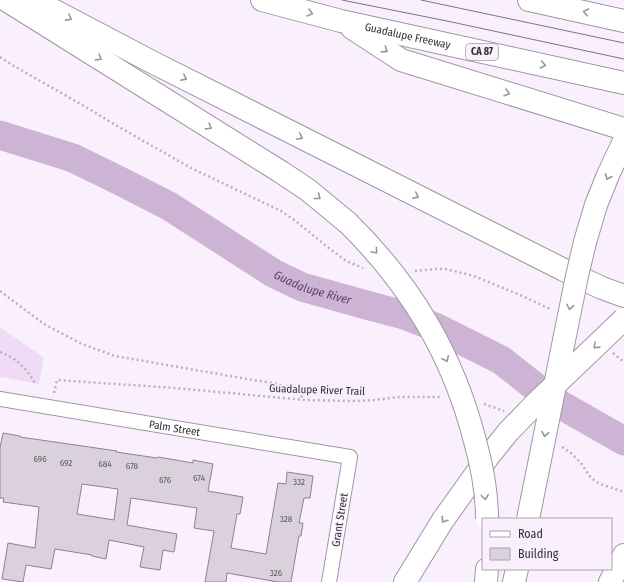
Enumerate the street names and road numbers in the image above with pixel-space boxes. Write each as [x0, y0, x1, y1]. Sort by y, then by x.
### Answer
street label: Guadalupe Freeway [364, 20, 452, 51]
road number: CA 87 [466, 44, 498, 60]
street label: Guadalupe River Trail [269, 382, 365, 398]
street label: Palm Street [148, 417, 201, 439]
street label: Grant Street [329, 492, 351, 548]

